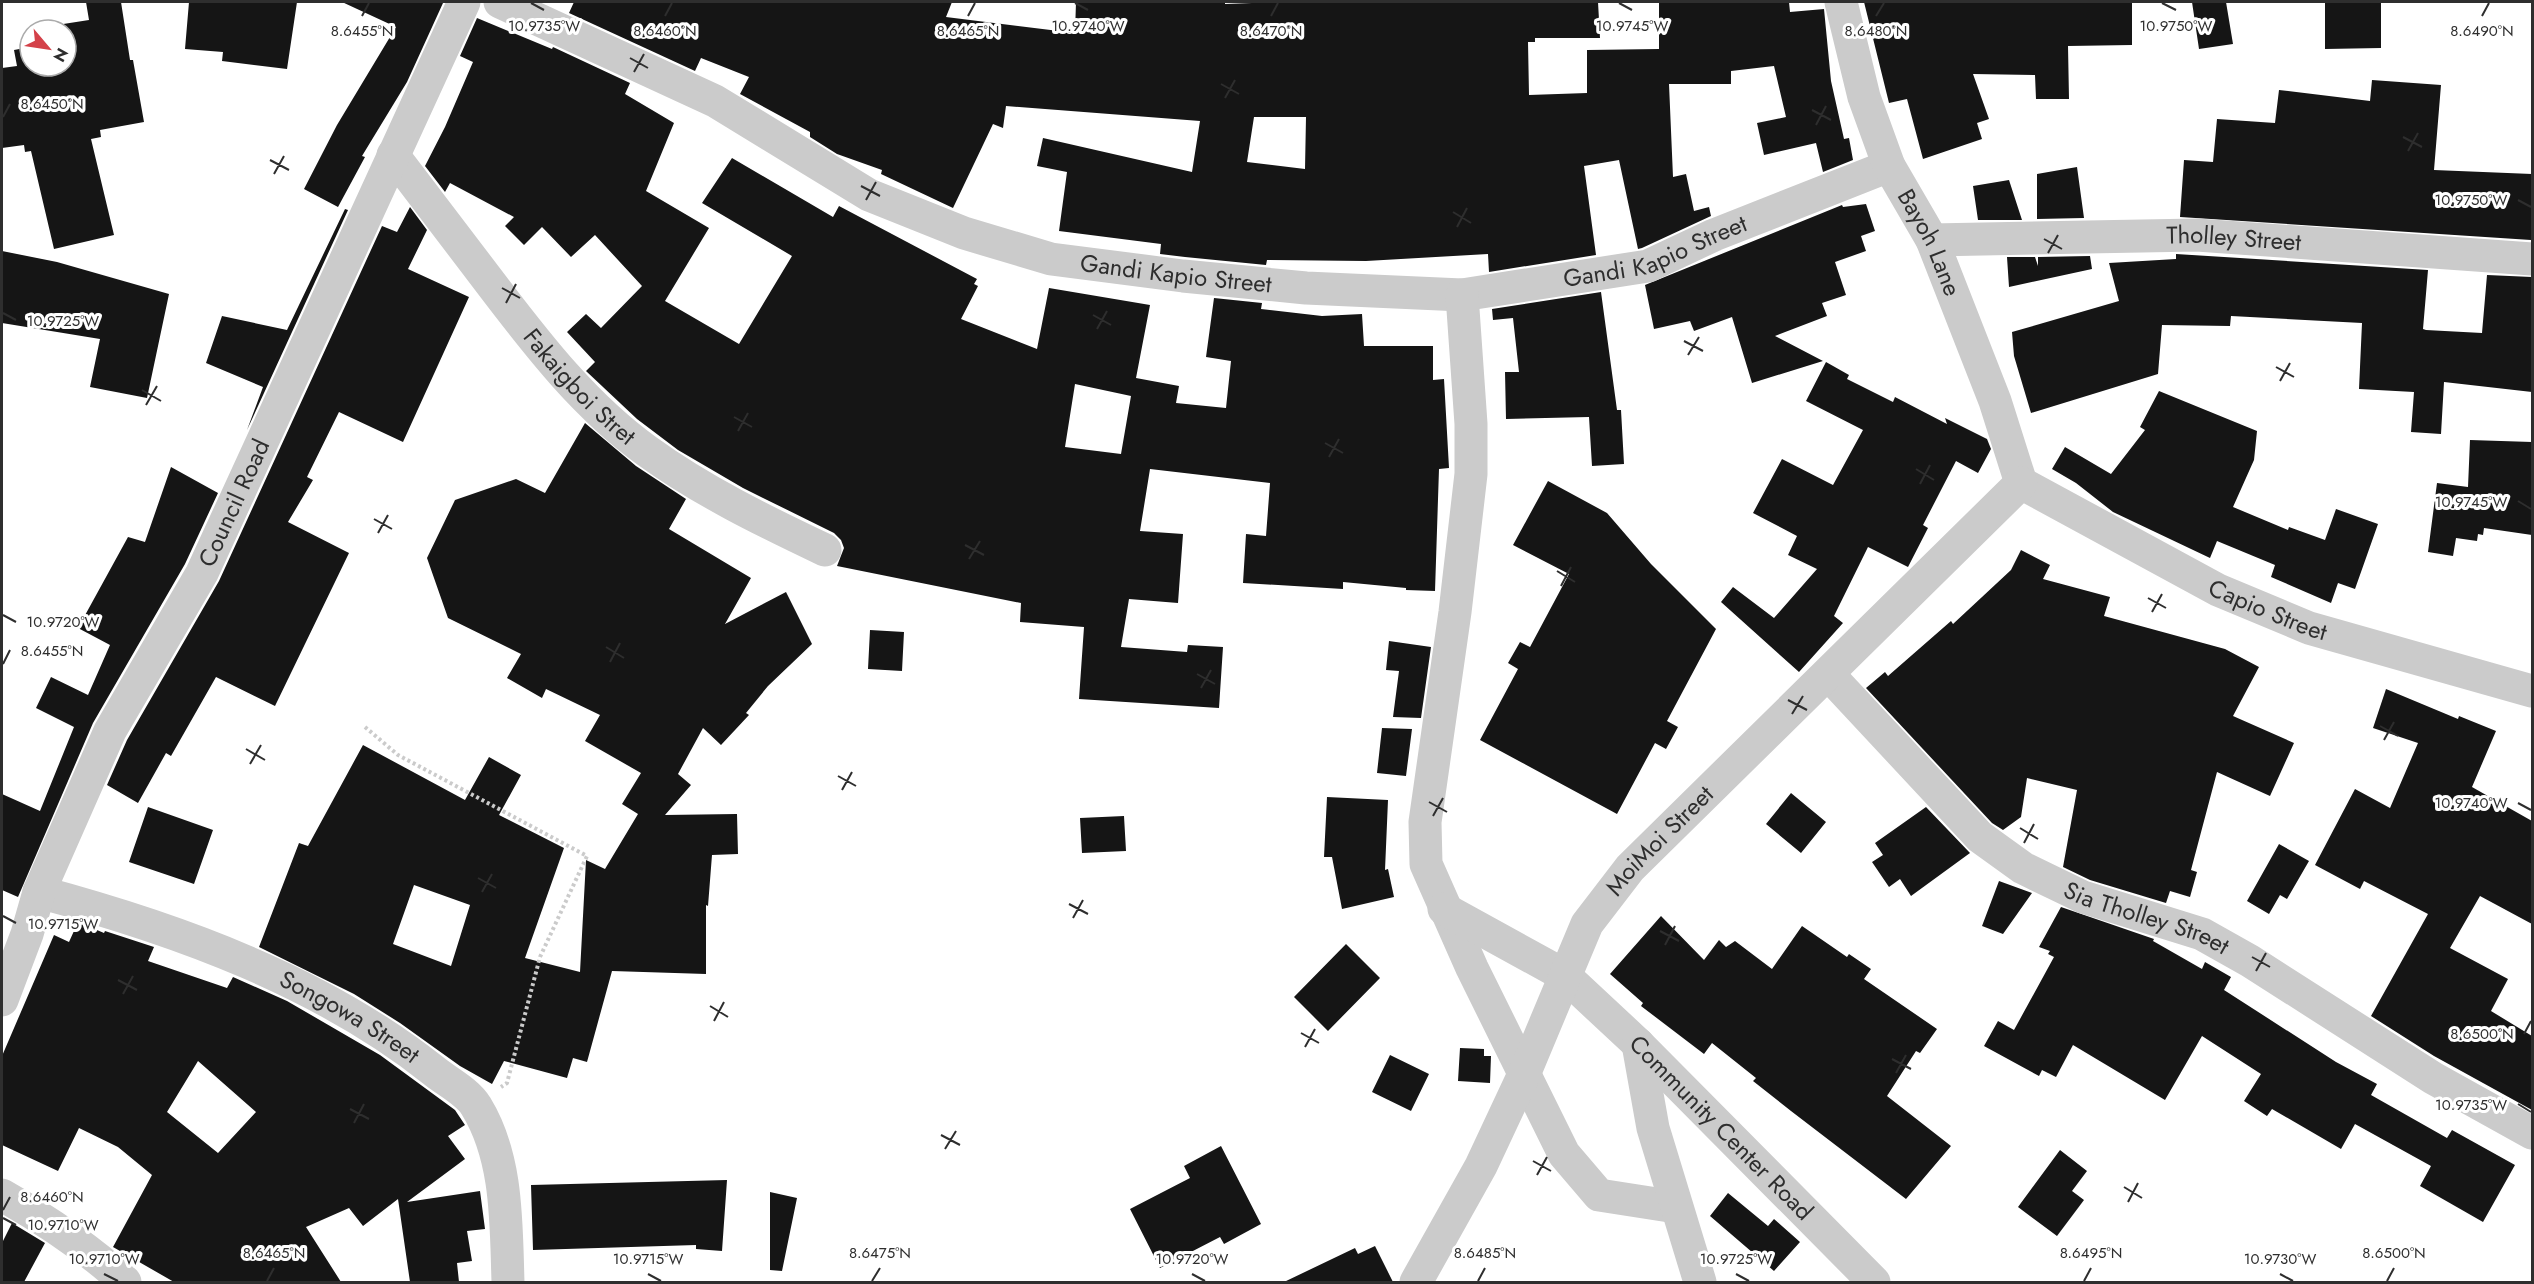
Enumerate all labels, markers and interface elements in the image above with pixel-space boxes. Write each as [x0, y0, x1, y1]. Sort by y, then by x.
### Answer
text: 10.9735°W [508, 15, 580, 37]
text: 10.9740°W [1051, 15, 1125, 37]
text: 10.9745°W [1596, 15, 1668, 37]
text: 10.9750°W [2140, 15, 2213, 37]
north arrow [18, 18, 78, 78]
text: 8.6455°N [331, 20, 393, 42]
text: 8.6460°N [633, 20, 697, 42]
text: 8.6465°N [937, 20, 999, 42]
text: 8.6470°N [1240, 20, 1302, 42]
text: 8.6480°N [1845, 20, 1907, 42]
text: 8.6490°N [2450, 20, 2514, 42]
text: N [48, 44, 74, 66]
text: 8.6450°N [20, 93, 84, 115]
street label: Bayoh Lane [1889, 182, 1970, 301]
text: 10.9750°W [2435, 189, 2508, 211]
street label: Gandi Kapio Street [1561, 206, 1752, 296]
street label: Tholley Street [2166, 217, 2303, 259]
street label: Gandi Kapio Street [1078, 245, 1274, 302]
text: 10.9725°W [27, 310, 99, 332]
street label: Fakaigboi Stret [515, 321, 644, 453]
street label: Council Road [189, 433, 278, 572]
text: 10.9745°W [2435, 491, 2507, 513]
street label: Capio Street [2202, 570, 2331, 649]
text: 10.9720°W [27, 611, 100, 633]
text: 8.6455°N [21, 640, 83, 662]
street label: MoiMoi Street [1597, 777, 1721, 903]
text: 10.9740°W [2434, 792, 2508, 814]
street label: Sia Tholley Street [2058, 872, 2236, 963]
text: 10.9715°W [28, 913, 98, 935]
street label: Songowa Street [274, 961, 428, 1072]
text: 8.6500°N [2450, 1023, 2514, 1045]
street label: Community Center Road [1621, 1027, 1821, 1228]
text: 10.9735°W [2435, 1094, 2507, 1116]
text: 8.6460°N [20, 1186, 84, 1208]
text: 10.9710°W [27, 1214, 99, 1236]
text: 8.6465°N [243, 1242, 305, 1264]
text: 8.6475°N [849, 1242, 911, 1264]
text: 8.6485°N [1454, 1242, 1516, 1264]
text: 8.6495°N [2060, 1242, 2122, 1264]
text: 8.6500°N [2362, 1242, 2426, 1264]
text: 10.9710°W [68, 1248, 140, 1270]
text: 10.9715°W [613, 1248, 683, 1270]
text: 10.9720°W [1156, 1248, 1229, 1270]
text: 10.9725°W [1700, 1248, 1772, 1270]
text: 10.9730°W [2244, 1248, 2316, 1270]

